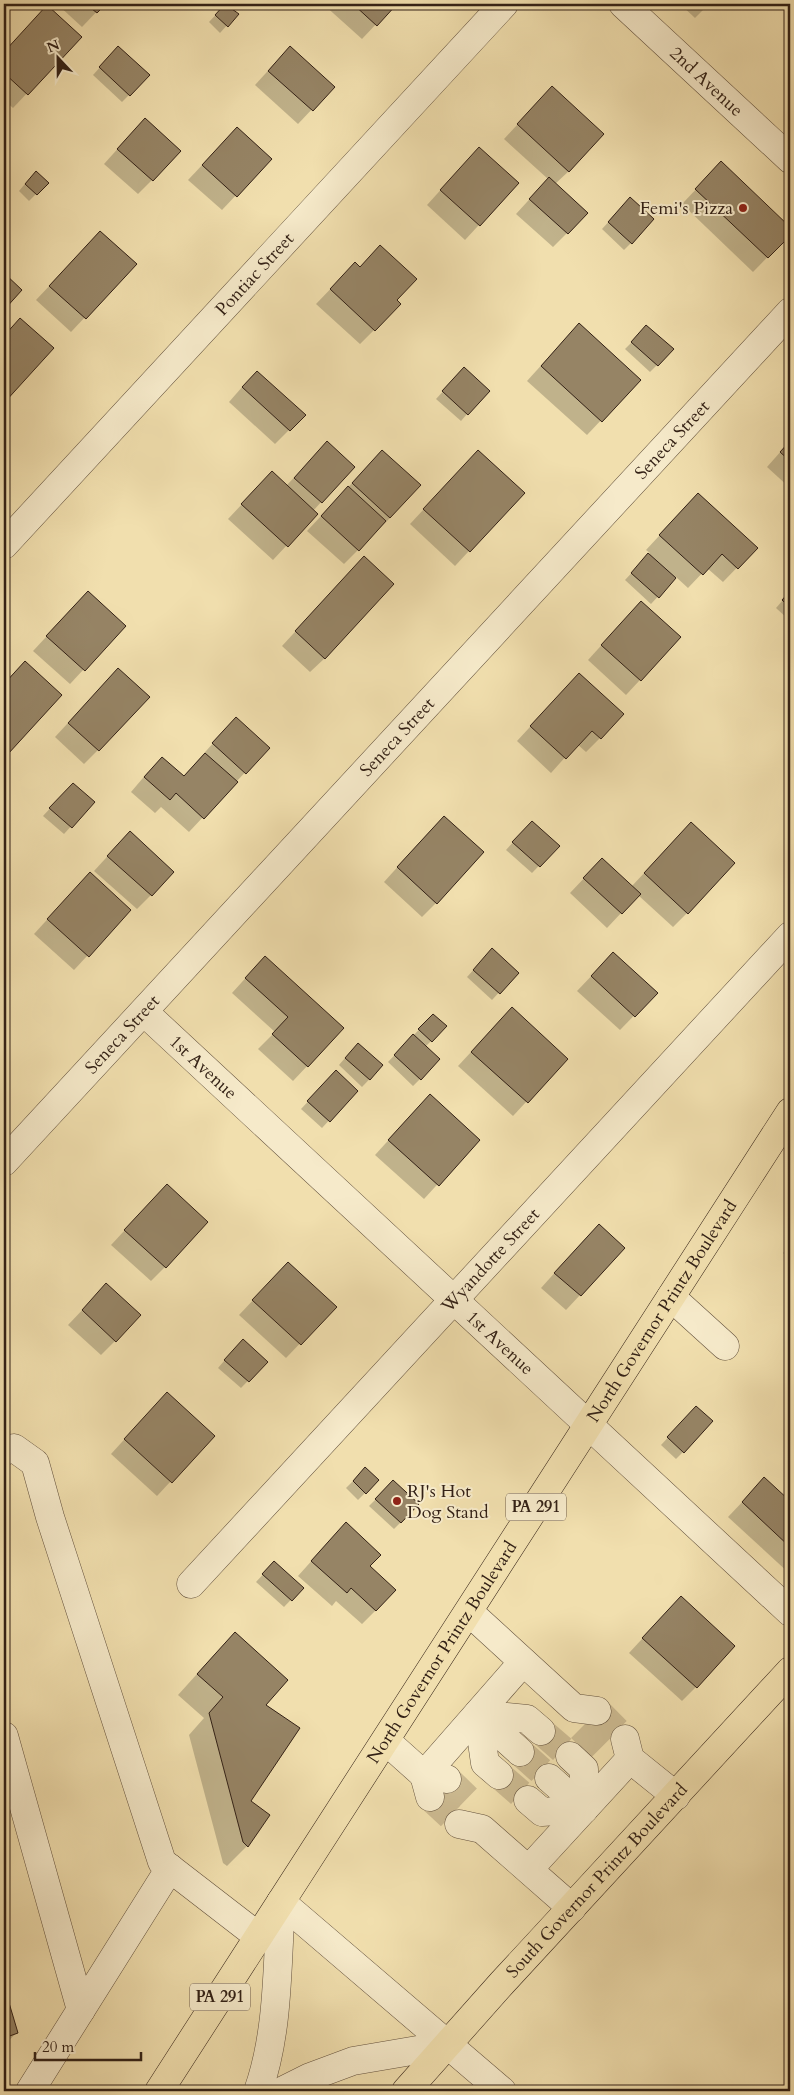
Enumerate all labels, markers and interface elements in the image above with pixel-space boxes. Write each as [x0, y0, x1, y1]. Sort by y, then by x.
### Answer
north arrow [32, 32, 82, 82]
text: N [44, 35, 63, 57]
street label: 2nd Avenue [664, 41, 749, 122]
place label: Femi's Pizza [640, 196, 733, 221]
marker: Femi's Pizza [737, 202, 749, 214]
street label: Pontiac Street [209, 227, 300, 321]
street label: Seneca Street [629, 394, 715, 485]
street label: Seneca Street [354, 692, 440, 782]
street label: Seneca Street [79, 989, 165, 1079]
street label: 1st Avenue [164, 1029, 243, 1105]
street label: North Governor Printz Boulevard [581, 1195, 743, 1427]
street label: Wyandotte Street [435, 1202, 545, 1319]
street label: 1st Avenue [461, 1305, 539, 1381]
place label: RJ's Hot Dog Stand [407, 1479, 489, 1525]
road number: PA 291 [506, 1494, 566, 1520]
marker: RJ's Hot Dog Stand [391, 1495, 403, 1507]
street label: North Governor Printz Boulevard [361, 1536, 523, 1768]
street label: South Governor Printz Boulevard [500, 1777, 693, 1983]
road number: PA 291 [190, 1984, 250, 2010]
scale bar [35, 2030, 141, 2062]
text: 20 m [42, 2037, 74, 2057]

